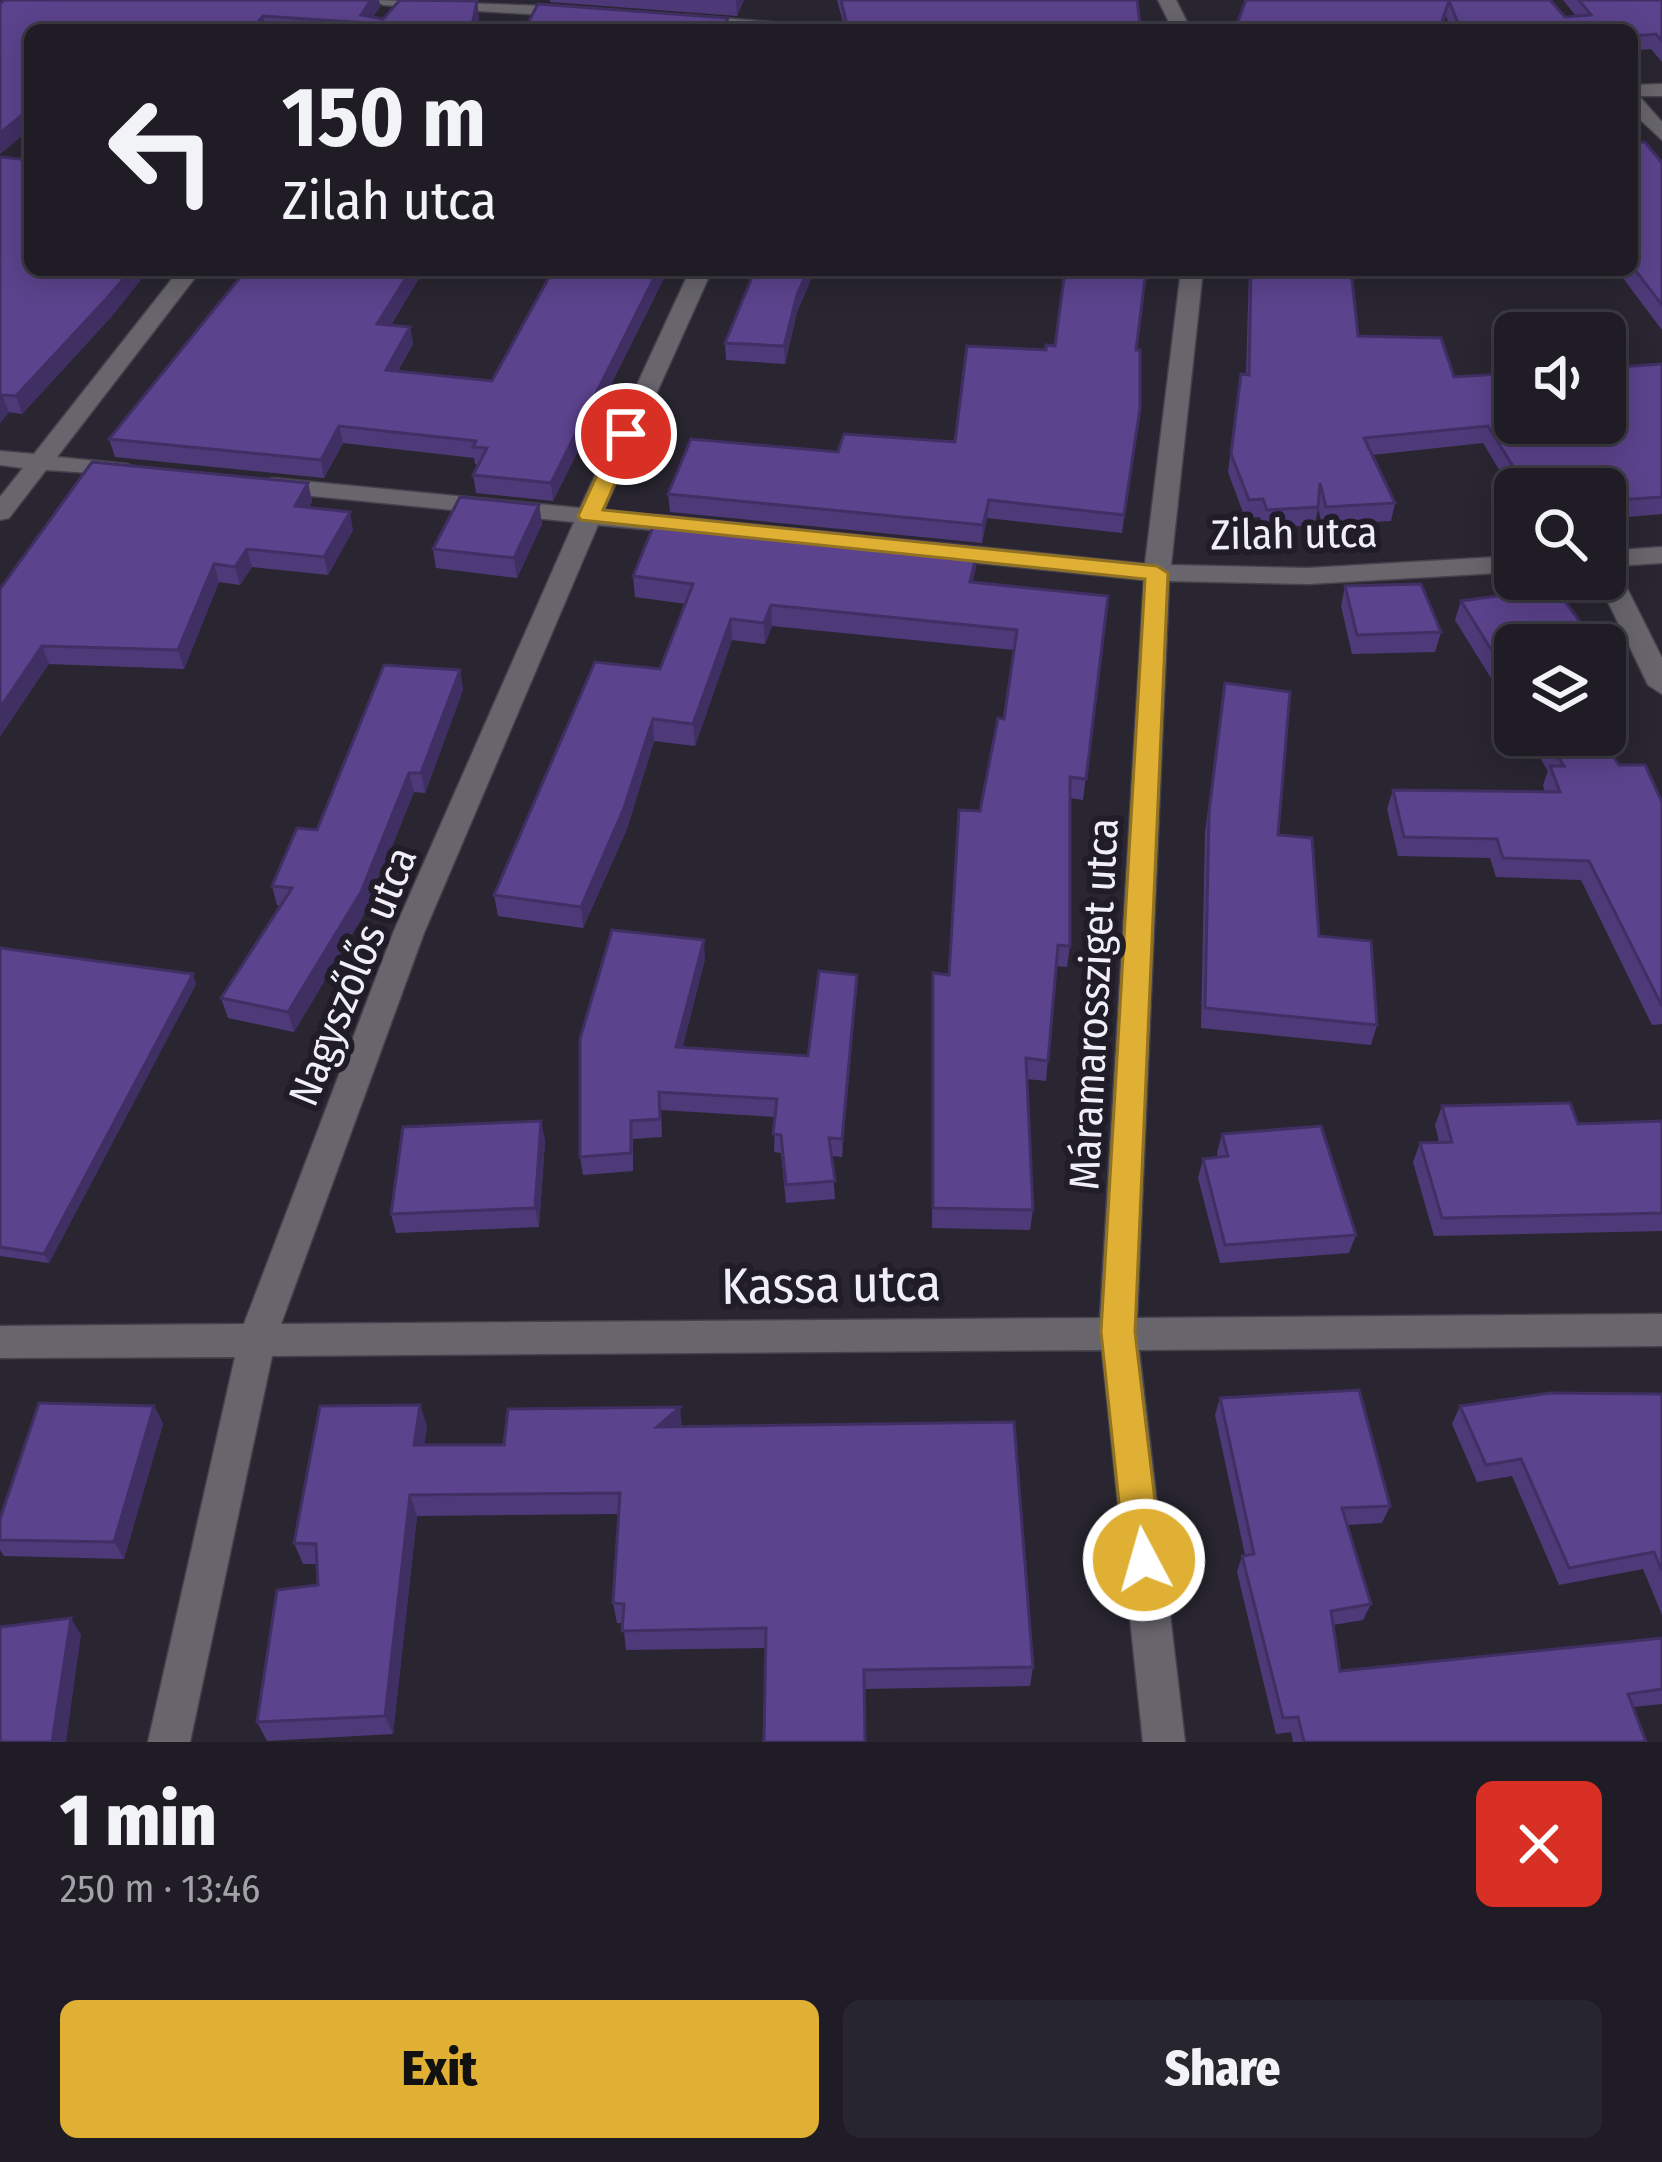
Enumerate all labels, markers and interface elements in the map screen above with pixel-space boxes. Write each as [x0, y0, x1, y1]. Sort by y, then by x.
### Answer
text: 150 m [282, 67, 486, 168]
icon: left [84, 72, 240, 228]
text: Zilah utca [282, 169, 497, 233]
map controls [1494, 312, 1626, 756]
button: sound [1494, 312, 1626, 444]
pin [575, 383, 677, 485]
icon: arrive [593, 401, 659, 467]
button: search [1494, 468, 1626, 600]
street label: Zilah utca [1210, 508, 1378, 560]
button: layers [1494, 624, 1626, 756]
street label: Máramarossziget utca [1059, 817, 1129, 1191]
street label: Nagyszőlős utca [278, 840, 427, 1113]
street label: Kassa utca [721, 1252, 941, 1318]
position arrow [1081, 1497, 1207, 1623]
text: 1 min [60, 1778, 217, 1864]
button: close [1476, 1781, 1602, 1907]
text: 250 m · 13:46 [60, 1866, 260, 1912]
button: Exit [60, 2000, 819, 2138]
button: Share [843, 2000, 1602, 2138]

